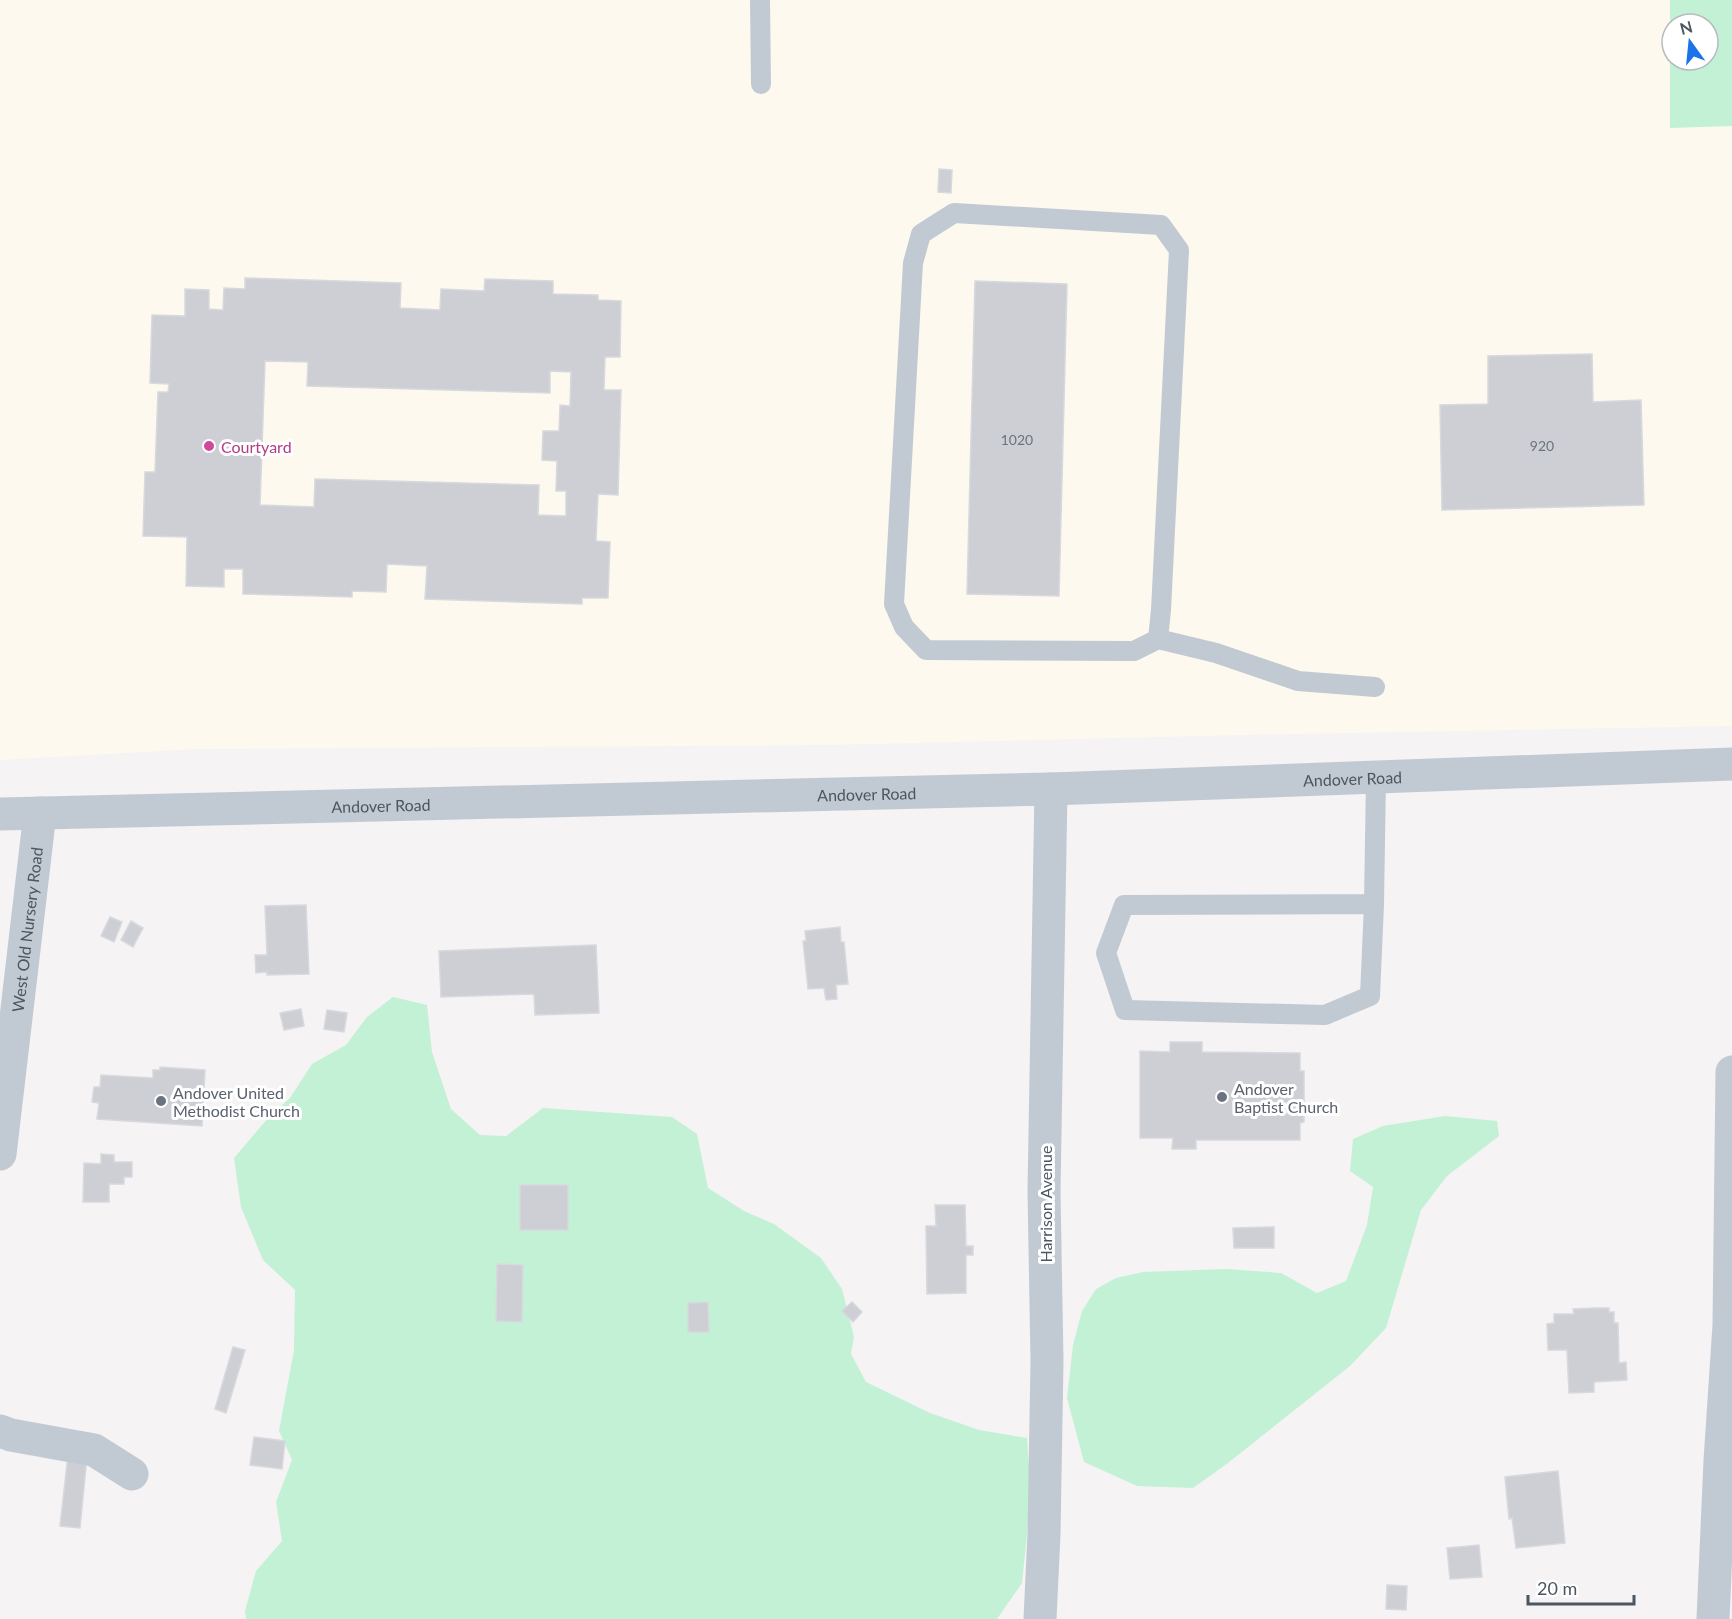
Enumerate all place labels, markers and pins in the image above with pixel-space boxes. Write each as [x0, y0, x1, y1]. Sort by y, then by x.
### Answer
place label: Courtyard [221, 437, 292, 456]
marker: Courtyard [202, 439, 216, 453]
place label: Andover Baptist Church [1234, 1079, 1338, 1116]
place label: Andover United Methodist Church [173, 1083, 300, 1120]
marker: Andover Baptist Church [1215, 1090, 1229, 1104]
marker: Andover United Methodist Church [154, 1094, 168, 1108]

